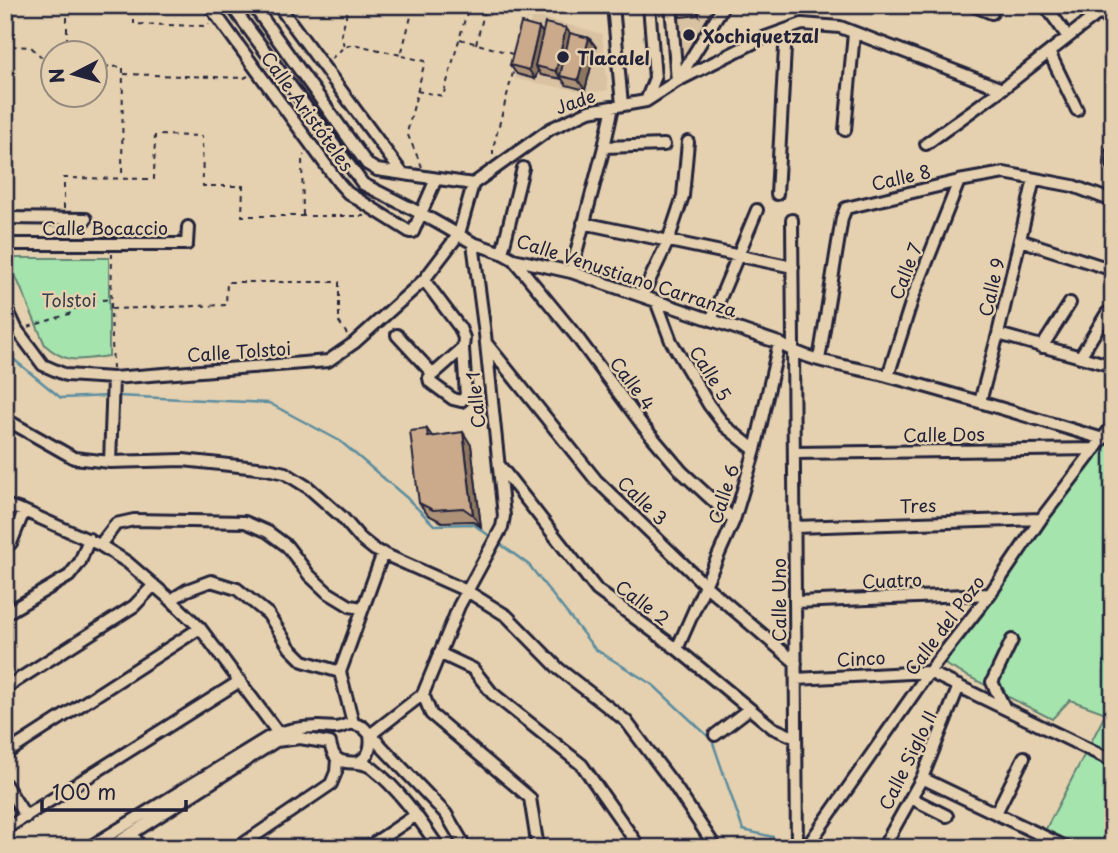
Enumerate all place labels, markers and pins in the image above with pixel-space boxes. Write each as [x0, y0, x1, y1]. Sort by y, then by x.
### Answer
place label: Xochiquetzal [703, 22, 819, 49]
marker: Xochiquetzal [681, 27, 697, 43]
place label: Tlacalel [577, 44, 650, 71]
marker: Tlacalel [555, 49, 571, 65]

